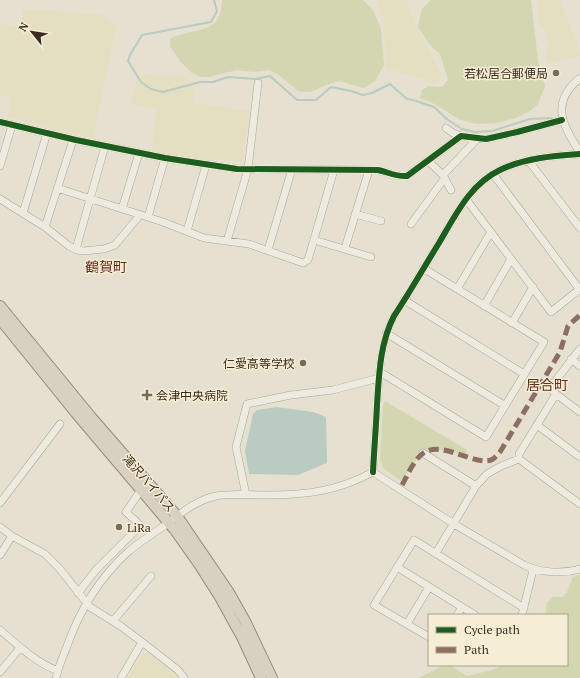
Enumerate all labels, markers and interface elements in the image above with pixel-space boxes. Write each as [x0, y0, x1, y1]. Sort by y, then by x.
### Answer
north arrow [12, 12, 52, 52]
text: N [15, 19, 32, 34]
place label: 若松居合郵便局 [464, 66, 548, 81]
marker: 若松居合郵便局 [551, 68, 561, 78]
district label: 鶴賀町 [85, 257, 127, 276]
place label: 仁愛高等学校 [223, 356, 295, 371]
marker: 仁愛高等学校 [298, 358, 308, 368]
district label: 居合町 [526, 375, 568, 394]
place label: 会津中央病院 [156, 388, 228, 403]
marker: 会津中央病院 [141, 389, 153, 401]
street label: 滝沢バイパス [120, 451, 178, 515]
place label: LiRa [127, 520, 151, 535]
marker: LiRa [114, 522, 124, 532]
legend [428, 614, 568, 666]
text: Cycle path [464, 622, 520, 637]
text: Path [464, 642, 489, 657]

